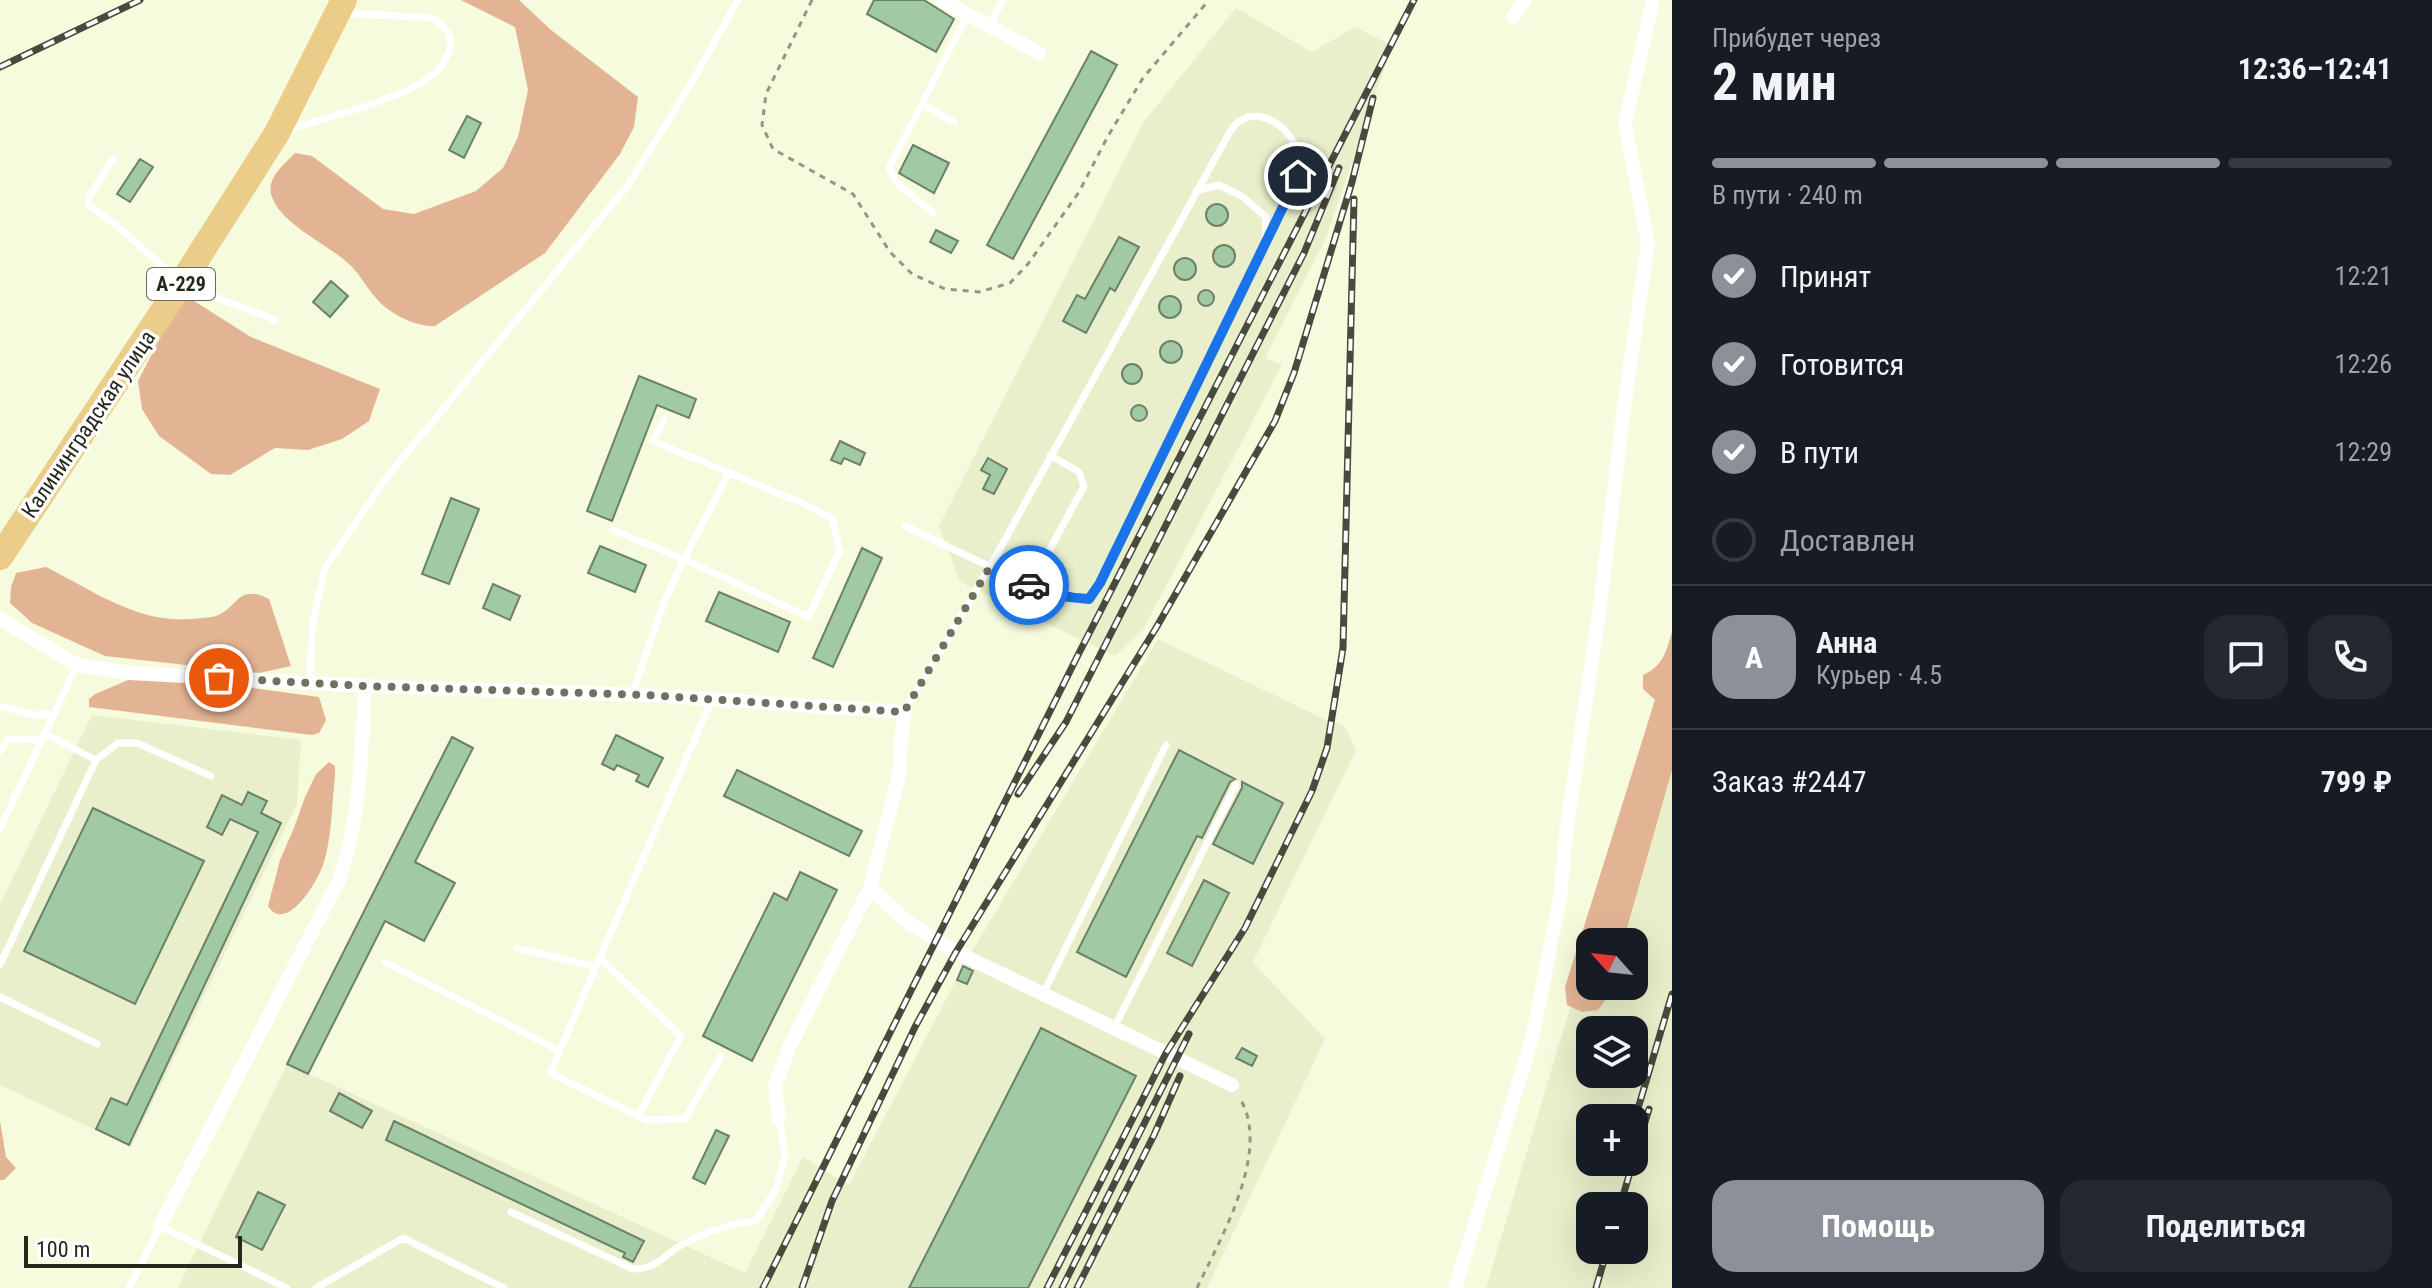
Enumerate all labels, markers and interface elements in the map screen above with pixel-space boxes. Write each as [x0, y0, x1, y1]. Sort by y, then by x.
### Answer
text: Прибудет через [1712, 23, 1881, 53]
text: 12:36–12:41 [2238, 51, 2392, 86]
text: 2 мин [1712, 52, 1837, 113]
pin [1264, 142, 1332, 210]
icon: home [1276, 154, 1320, 198]
text: В пути · 240 m [1712, 180, 1863, 210]
icon: check [1712, 254, 1756, 298]
text: Принят [1780, 259, 1871, 294]
text: 12:21 [2335, 261, 2392, 291]
road number: А-229 [147, 268, 215, 300]
street label: Калининградская улица [16, 326, 160, 523]
icon: check [1712, 342, 1756, 386]
text: Готовится [1780, 347, 1904, 382]
text: 12:26 [2335, 349, 2392, 379]
icon: check [1712, 430, 1756, 474]
text: В пути [1780, 435, 1859, 470]
text: 12:29 [2335, 437, 2392, 467]
text: Доставлен [1780, 523, 1915, 558]
courier [989, 545, 1069, 625]
icon: car [1007, 563, 1051, 607]
button: chat [2204, 615, 2288, 699]
button: phone [2308, 615, 2392, 699]
text: Анна [1816, 625, 1877, 660]
text: А [1745, 640, 1763, 675]
pin [185, 644, 253, 712]
icon: bag [197, 656, 241, 700]
text: Курьер · 4.5 [1816, 660, 1942, 690]
text: Заказ #2447 [1712, 764, 1867, 799]
text: 799 ₽ [2321, 764, 2392, 799]
north arrow [1576, 928, 1648, 1000]
map controls [1576, 928, 1648, 1264]
button: layers [1576, 1016, 1648, 1088]
button: + [1576, 1104, 1648, 1176]
button: Помощь [1712, 1180, 2044, 1272]
button: Поделиться [2060, 1180, 2392, 1272]
button: − [1576, 1192, 1648, 1264]
scale bar [24, 1232, 242, 1268]
text: 100 m [36, 1237, 90, 1262]

